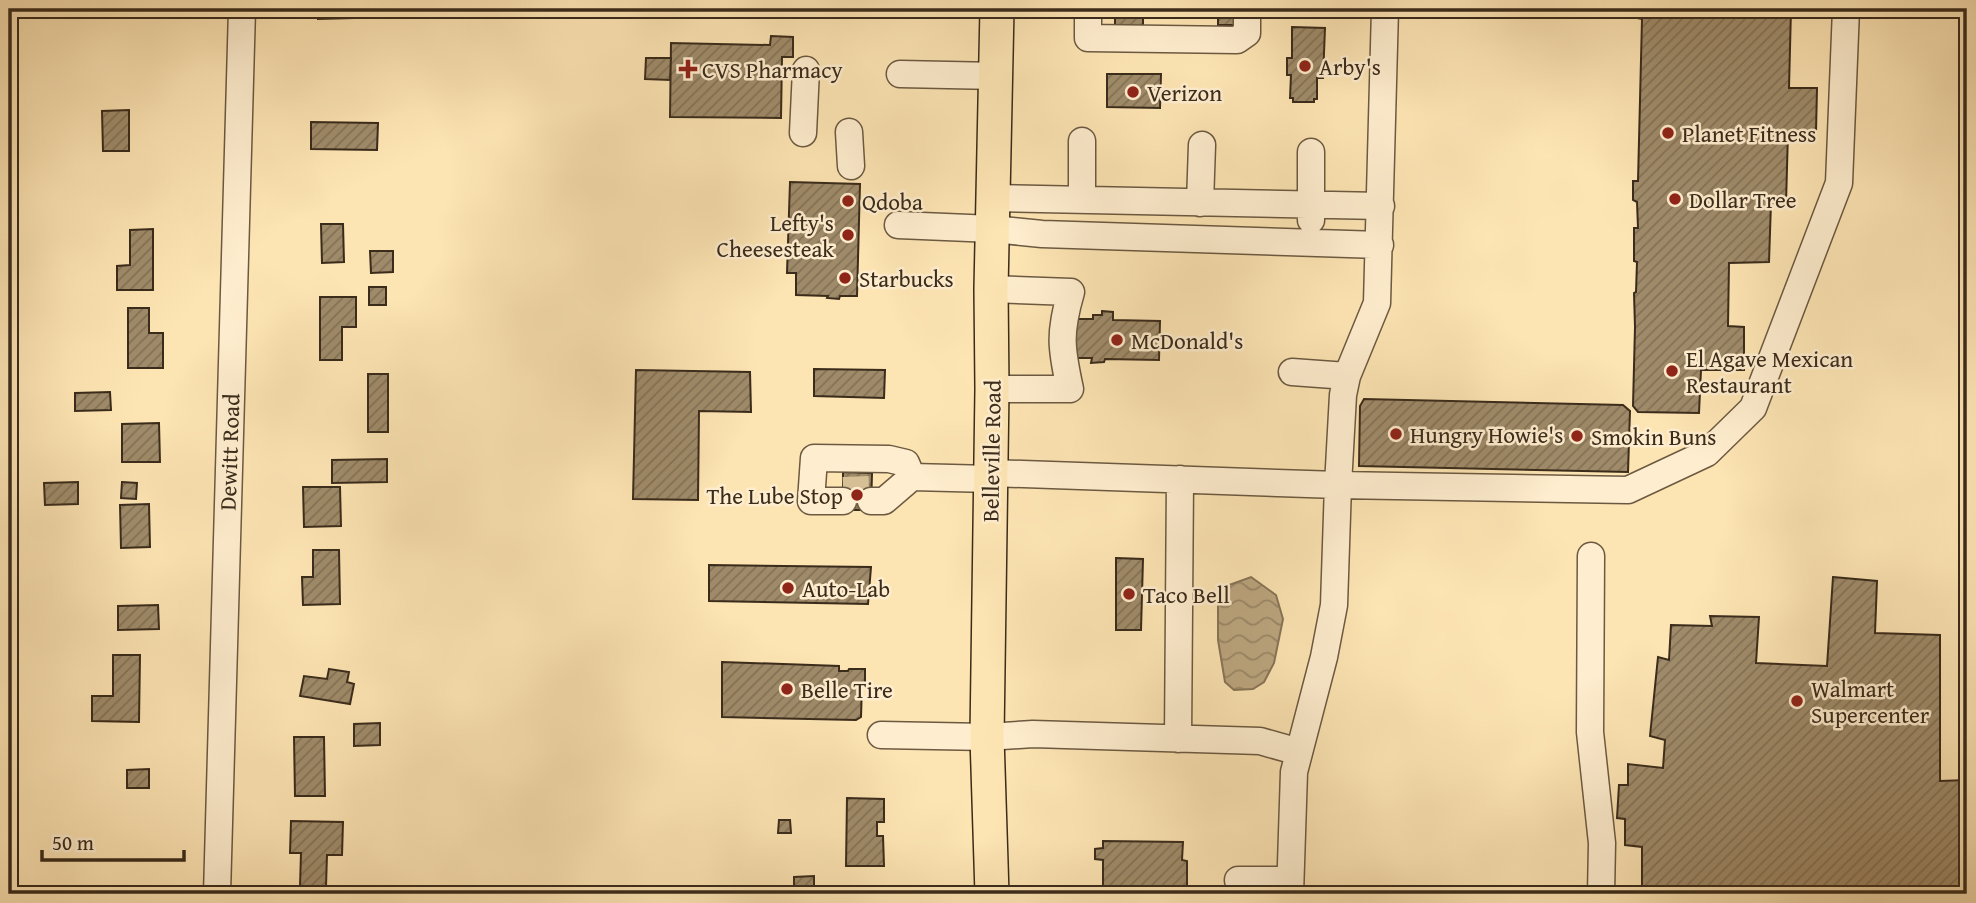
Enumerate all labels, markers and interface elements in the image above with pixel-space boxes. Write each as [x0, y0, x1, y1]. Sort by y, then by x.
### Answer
place label: Arby's [1319, 50, 1381, 83]
place label: CVS Pharmacy [702, 53, 843, 86]
marker: Arby's [1297, 58, 1313, 74]
marker: CVS Pharmacy [680, 61, 696, 77]
place label: Verizon [1147, 76, 1222, 109]
marker: Verizon [1125, 84, 1141, 100]
place label: Planet Fitness [1682, 117, 1816, 150]
marker: Planet Fitness [1660, 125, 1676, 141]
place label: Dollar Tree [1689, 183, 1797, 216]
place label: Qdoba [862, 185, 923, 218]
marker: Dollar Tree [1667, 191, 1683, 207]
marker: Qdoba [840, 193, 856, 209]
place label: Lefty's Cheesesteak [716, 206, 834, 265]
marker: Lefty's Cheesesteak [840, 227, 856, 243]
place label: Starbucks [859, 262, 954, 295]
marker: Starbucks [837, 270, 853, 286]
place label: McDonald's [1131, 324, 1243, 357]
marker: McDonald's [1109, 332, 1125, 348]
place label: El Agave Mexican Restaurant [1686, 342, 1853, 401]
marker: El Agave Mexican Restaurant [1664, 363, 1680, 379]
street label: Belleville Road [973, 379, 1009, 522]
street label: Dewitt Road [210, 392, 248, 511]
place label: Hungry Howie's [1410, 418, 1563, 451]
place label: Smokin Buns [1591, 420, 1716, 453]
marker: Hungry Howie's [1388, 426, 1404, 442]
marker: Smokin Buns [1569, 428, 1585, 444]
place label: The Lube Stop [706, 479, 843, 512]
marker: The Lube Stop [849, 487, 865, 503]
place label: Auto-Lab [802, 572, 890, 605]
place label: Taco Bell [1143, 578, 1230, 611]
marker: Auto-Lab [780, 580, 796, 596]
marker: Taco Bell [1121, 586, 1137, 602]
place label: Walmart Supercenter [1811, 672, 1930, 731]
place label: Belle Tire [801, 673, 893, 706]
marker: Belle Tire [779, 681, 795, 697]
marker: Walmart Supercenter [1789, 693, 1805, 709]
scale bar [42, 819, 184, 863]
text: 50 m [52, 827, 94, 858]

